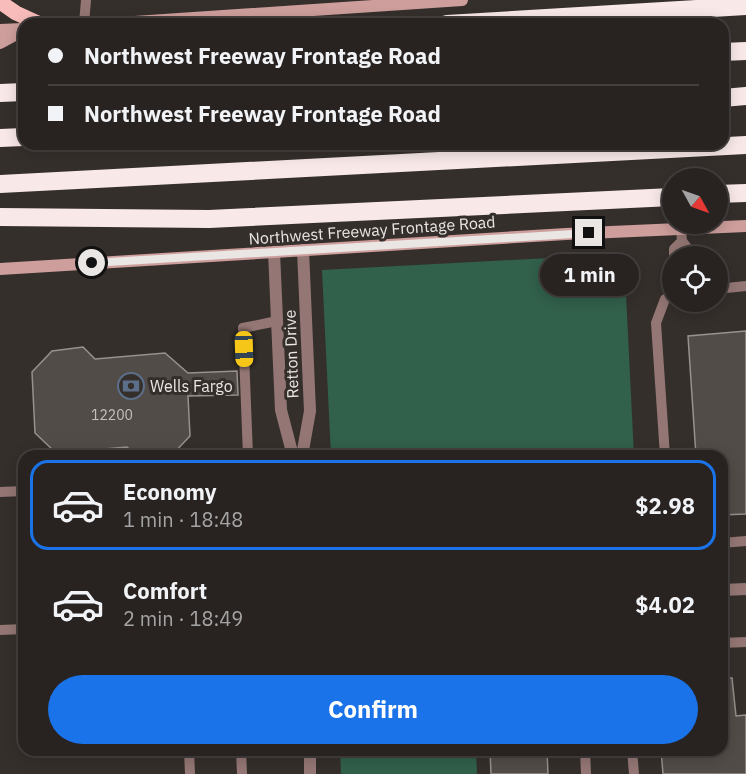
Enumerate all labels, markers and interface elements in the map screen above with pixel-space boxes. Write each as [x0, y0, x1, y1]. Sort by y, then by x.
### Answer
text: Northwest Freeway Frontage Road [84, 41, 441, 70]
text: Northwest Freeway Frontage Road [84, 99, 441, 128]
north arrow [662, 168, 728, 234]
map controls [662, 168, 728, 312]
street label: Northwest Freeway Frontage Road [248, 211, 496, 249]
route end [575, 219, 602, 246]
button: locate [662, 246, 728, 312]
route start [78, 249, 105, 276]
callout: 1 min [540, 254, 638, 296]
text: 1 min [563, 261, 616, 288]
street label: Retton Drive [279, 309, 303, 399]
car [234, 331, 254, 367]
bank icon: Wells Fargo [116, 371, 146, 401]
place label: Wells Fargo [150, 376, 233, 396]
house number: 12200 [91, 406, 133, 424]
text: Economy [123, 477, 217, 506]
icon: car [51, 478, 105, 532]
text: $2.98 [635, 491, 695, 520]
text: 1 min · 18:48 [123, 506, 243, 533]
text: Comfort [123, 576, 207, 605]
icon: car [51, 577, 105, 631]
text: $4.02 [635, 590, 695, 619]
text: 2 min · 18:49 [123, 605, 243, 632]
button: Confirm [48, 675, 698, 744]

